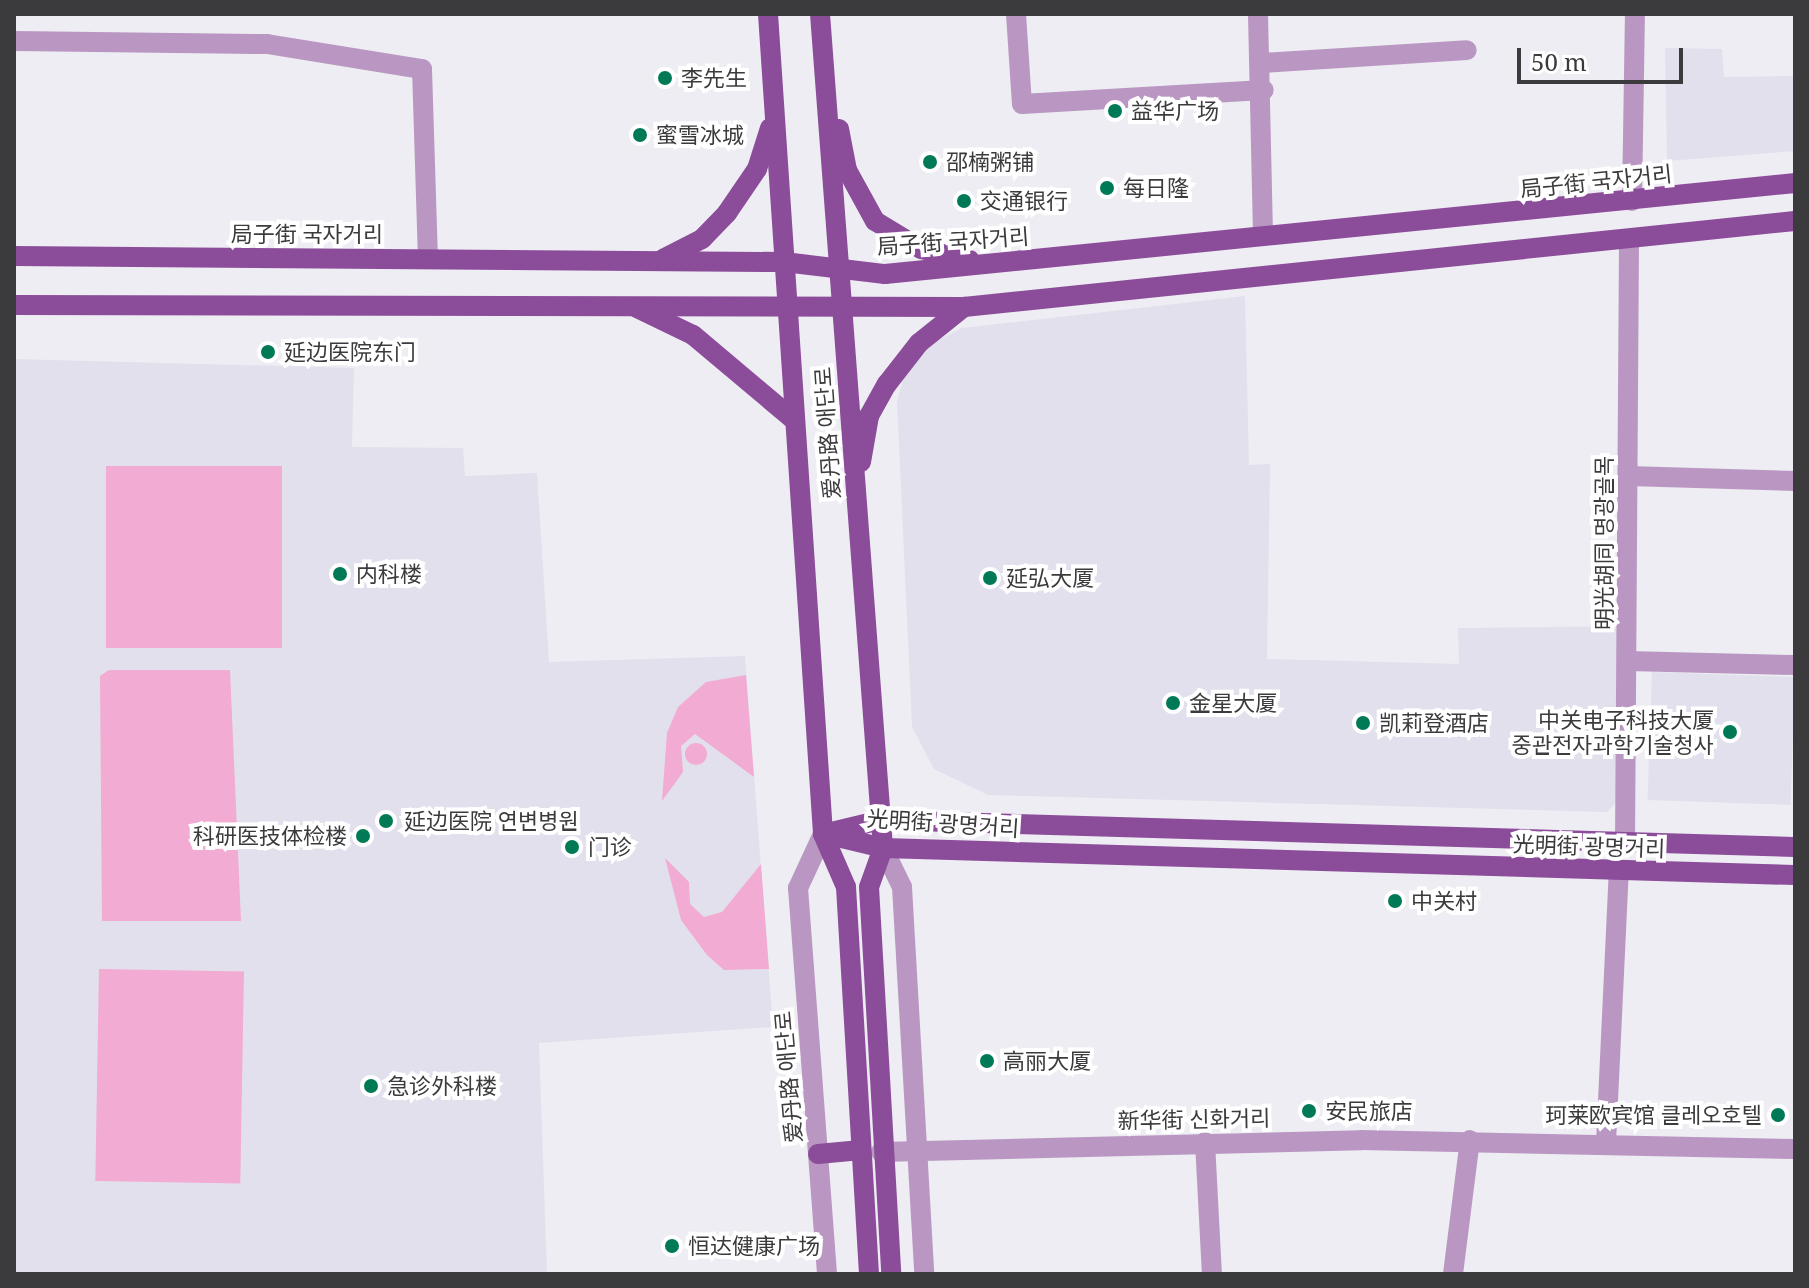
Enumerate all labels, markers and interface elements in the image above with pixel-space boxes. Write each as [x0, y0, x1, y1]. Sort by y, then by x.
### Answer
scale bar [1521, 32, 1687, 82]
text: 50 m [1531, 45, 1587, 78]
place label: 李先生 [681, 65, 747, 91]
marker: 李先生 [656, 69, 674, 87]
place label: 益华广场 [1131, 98, 1219, 124]
marker: 益华广场 [1106, 102, 1124, 120]
place label: 蜜雪冰城 [656, 122, 744, 148]
marker: 蜜雪冰城 [631, 126, 649, 144]
place label: 邵楠粥铺 [946, 149, 1034, 175]
marker: 邵楠粥铺 [921, 153, 939, 171]
street label: 局子街 국자거리 [1519, 160, 1673, 202]
place label: 每日隆 [1123, 175, 1189, 201]
marker: 每日隆 [1098, 179, 1116, 197]
place label: 交通银行 [980, 188, 1068, 214]
marker: 交通银行 [955, 192, 973, 210]
street label: 局子街 국자거리 [231, 221, 383, 247]
street label: 局子街 국자거리 [876, 223, 1030, 259]
place label: 延边医院东门 [284, 339, 416, 365]
marker: 延边医院东门 [259, 343, 277, 361]
street label: 爱丹路 애단로 [809, 366, 845, 500]
street label: 明光胡同 명광골목 [1591, 456, 1617, 630]
place label: 内科楼 [356, 561, 422, 587]
marker: 内科楼 [331, 565, 349, 583]
place label: 延弘大厦 [1006, 565, 1094, 591]
marker: 延弘大厦 [981, 569, 999, 587]
place label: 金星大厦 [1189, 690, 1277, 716]
marker: 金星大厦 [1164, 694, 1182, 712]
place label: 中关电子科技大厦 중관전자과학기술청사 [1512, 706, 1714, 758]
place label: 凯莉登酒店 [1379, 710, 1489, 736]
marker: 凯莉登酒店 [1354, 714, 1372, 732]
marker: 中关电子科技大厦 중관전자과학기술청사 [1721, 723, 1739, 741]
street label: 光明街 광명거리 [866, 805, 1020, 841]
place label: 延边医院 연변병원 [404, 808, 579, 834]
marker: 延边医院 연변병원 [375, 810, 397, 832]
place label: 科研医技体检楼 [193, 823, 347, 849]
marker: 科研医技体检楼 [354, 827, 372, 845]
street label: 光明街 광명거리 [1512, 830, 1666, 862]
place label: 门诊 [588, 834, 632, 860]
marker: 门诊 [563, 838, 581, 856]
place label: 中关村 [1411, 888, 1477, 914]
marker: 中关村 [1386, 892, 1404, 910]
street label: 爱丹路 애단로 [769, 1010, 807, 1144]
place label: 高丽大厦 [1003, 1048, 1091, 1074]
marker: 高丽大厦 [978, 1052, 996, 1070]
place label: 急诊外科楼 [387, 1073, 497, 1099]
marker: 急诊外科楼 [362, 1077, 380, 1095]
place label: 安民旅店 [1325, 1098, 1413, 1124]
marker: 安民旅店 [1300, 1102, 1318, 1120]
place label: 珂莱欧宾馆 클레오호텔 [1545, 1102, 1762, 1128]
street label: 新华街 신화거리 [1117, 1104, 1271, 1134]
marker: 珂莱欧宾馆 클레오호텔 [1769, 1106, 1787, 1124]
place label: 恒达健康广场 [688, 1233, 820, 1259]
marker: 恒达健康广场 [663, 1237, 681, 1255]

